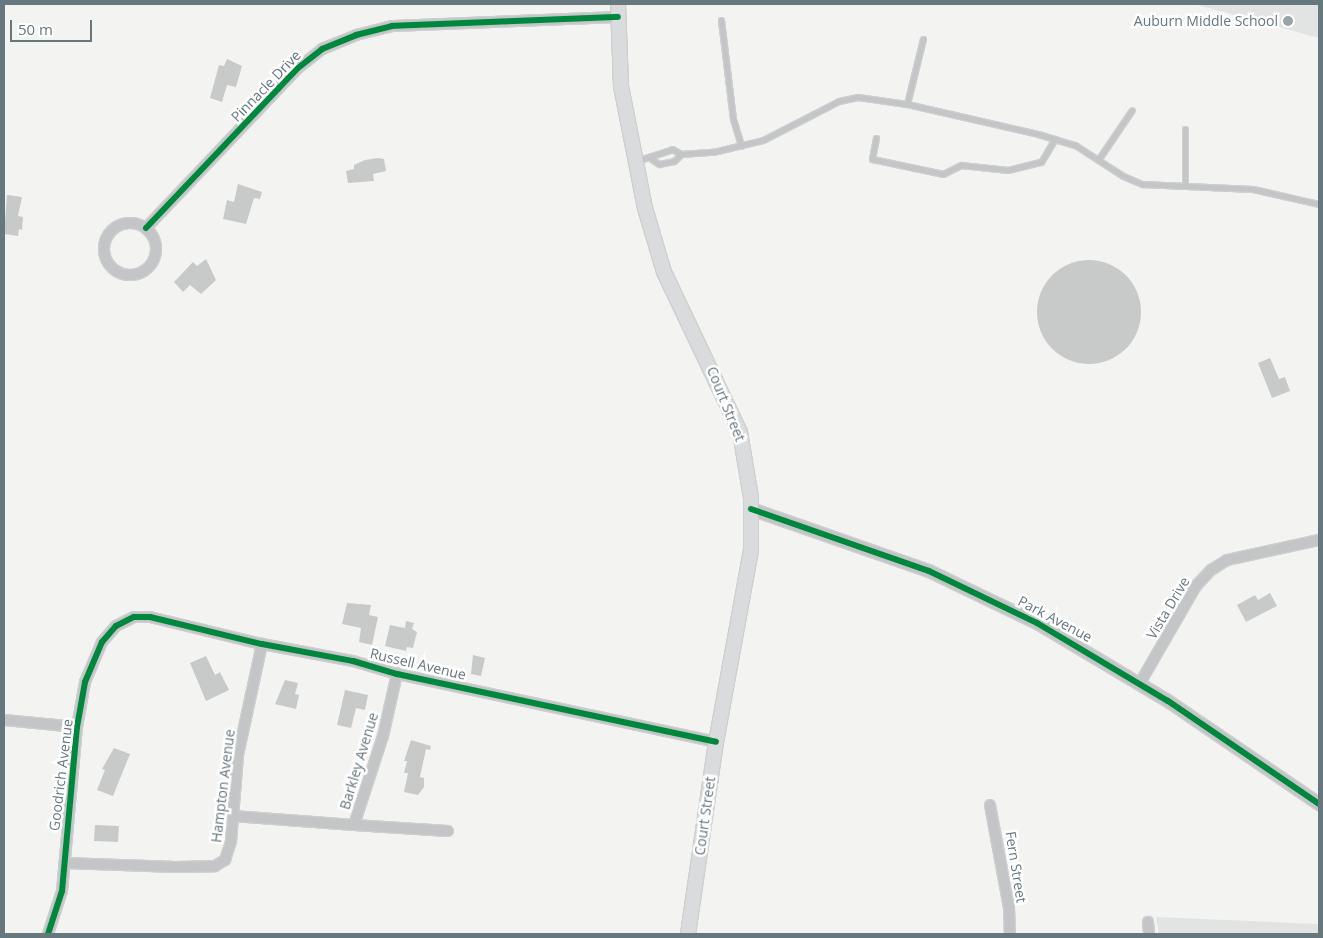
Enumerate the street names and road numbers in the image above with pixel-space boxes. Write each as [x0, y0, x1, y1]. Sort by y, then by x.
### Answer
street label: Pinnacle Drive [228, 47, 304, 125]
street label: Court Street [703, 364, 749, 444]
street label: Vista Drive [1143, 574, 1193, 642]
street label: Park Avenue [1015, 592, 1095, 646]
street label: Russell Avenue [368, 645, 468, 683]
street label: Barkley Avenue [336, 710, 382, 812]
street label: Goodrich Avenue [46, 718, 76, 832]
street label: Hampton Avenue [208, 728, 238, 844]
street label: Court Street [691, 776, 719, 856]
street label: Fern Street [1002, 830, 1030, 904]

